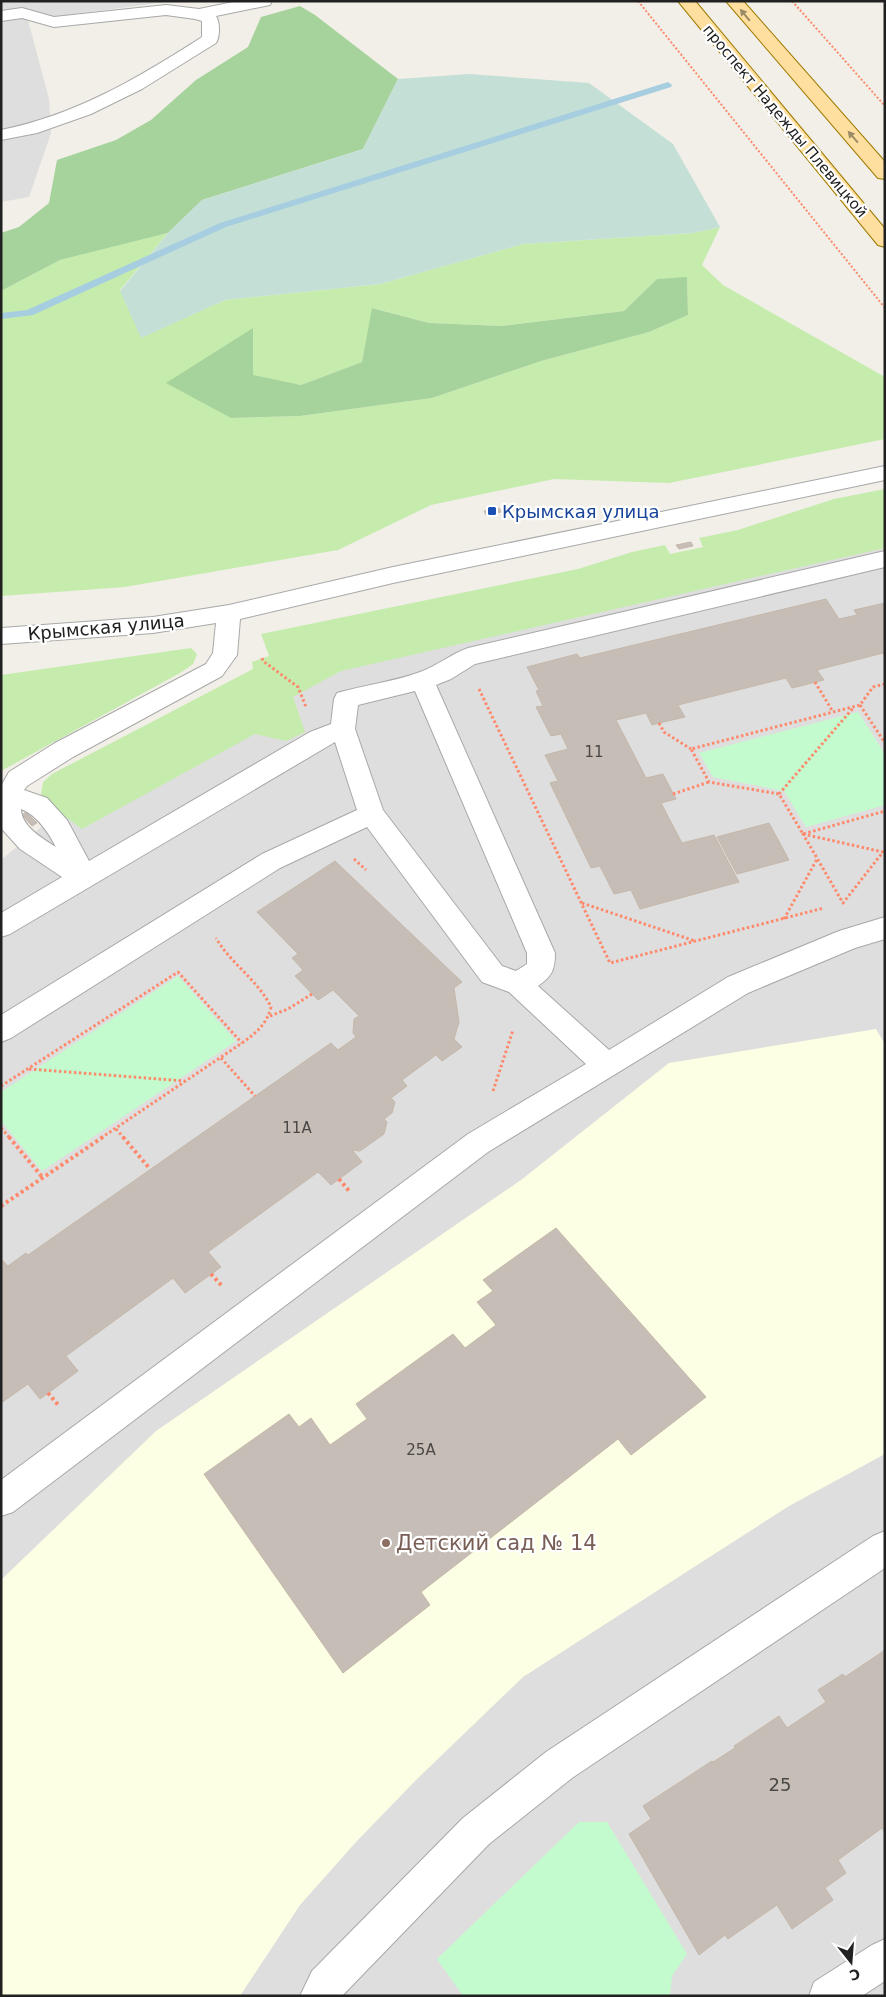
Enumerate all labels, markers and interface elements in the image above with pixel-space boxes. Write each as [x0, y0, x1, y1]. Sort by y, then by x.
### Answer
one-way arrow [740, 9, 751, 22]
street label: проспект Надежды Плевицкой [699, 21, 871, 221]
one-way arrow [847, 131, 858, 144]
place label: Крымская улица [502, 501, 659, 522]
marker: Крымская улица [486, 505, 498, 517]
street label: Крымская улица [27, 610, 185, 644]
house number: 11 [584, 743, 604, 761]
house number: 11А [282, 1119, 312, 1137]
house number: 25А [406, 1441, 436, 1459]
place label: Детский сад № 14 [396, 1531, 597, 1555]
marker: Детский сад № 14 [380, 1537, 392, 1549]
house number: 25 [769, 1774, 791, 1795]
north arrow [826, 1937, 876, 1987]
text: С [848, 1965, 862, 1984]

